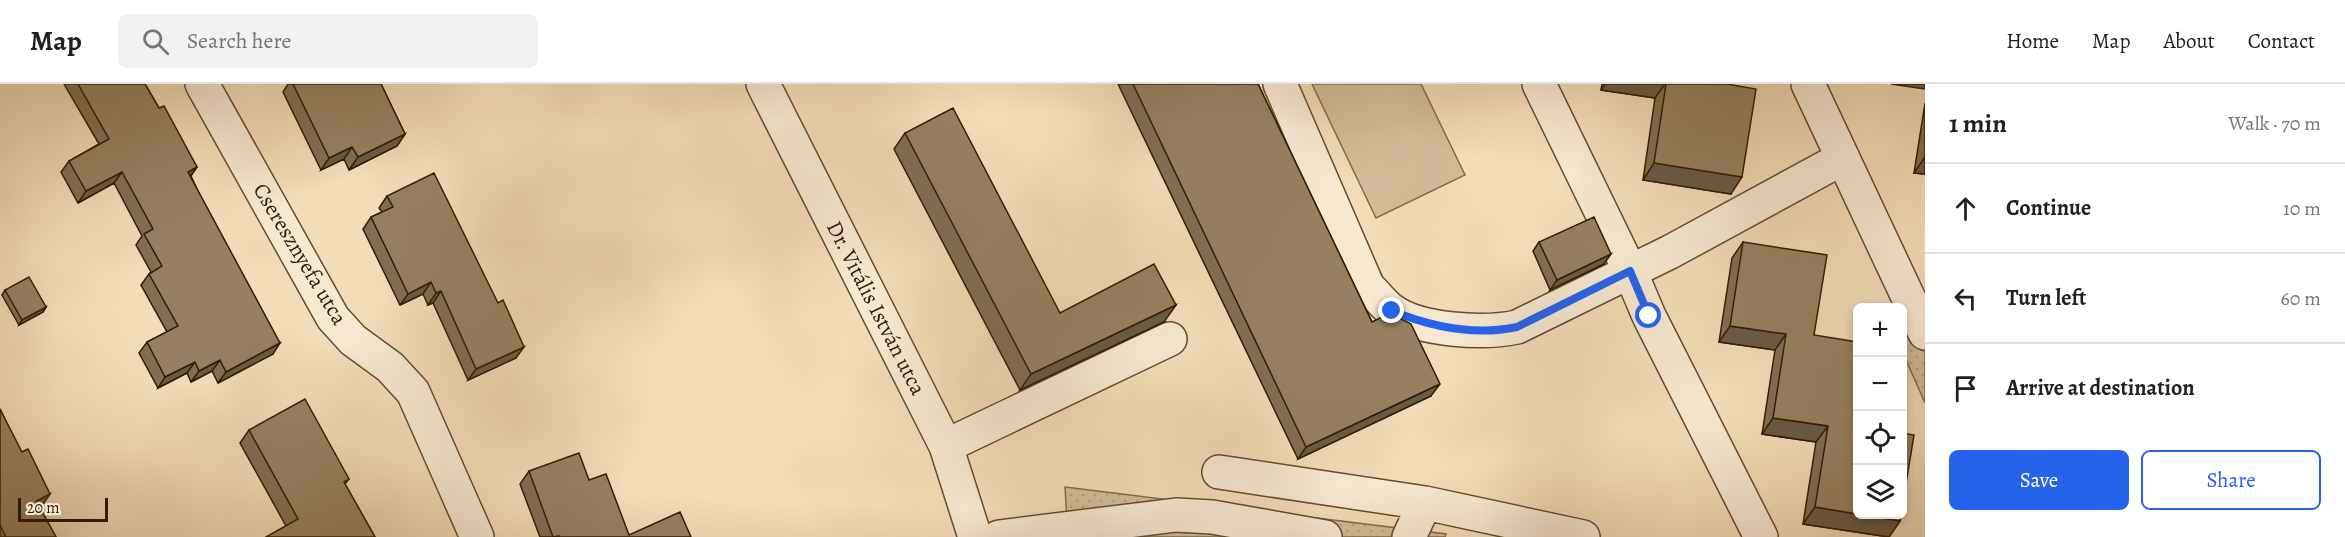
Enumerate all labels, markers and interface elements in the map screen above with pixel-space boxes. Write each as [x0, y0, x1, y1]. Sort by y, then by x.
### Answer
search box [118, 14, 538, 68]
text: Map [30, 22, 82, 60]
icon: search [139, 25, 172, 58]
text: Search here [187, 26, 291, 56]
text: Home [2006, 27, 2059, 55]
text: Map [2092, 27, 2130, 55]
text: About [2163, 27, 2215, 55]
text: Contact [2248, 27, 2315, 55]
text: 1 min [1949, 106, 2007, 141]
text: Walk · 70 m [2228, 110, 2321, 137]
street label: Cseresznyefa utca [246, 177, 355, 331]
icon: ahead [1949, 192, 1982, 225]
text: Continue [2006, 193, 2091, 223]
text: 10 m [2283, 195, 2321, 222]
street label: Dr. Vitális István utca [819, 216, 933, 401]
icon: left [1949, 282, 1982, 315]
text: Turn left [2006, 283, 2086, 313]
text: 60 m [2281, 285, 2321, 312]
route end [1378, 297, 1404, 323]
route start [1635, 302, 1661, 328]
map controls [1853, 303, 1907, 519]
button: + [1853, 303, 1907, 357]
button: − [1853, 357, 1907, 411]
icon: arrive [1949, 372, 1982, 405]
text: Arrive at destination [2006, 373, 2195, 403]
button: locate [1853, 411, 1907, 465]
button: Save [1949, 450, 2129, 510]
button: Share [2141, 450, 2321, 510]
button: layers [1853, 465, 1907, 519]
scale bar [18, 495, 108, 522]
text: 20 m [27, 497, 60, 519]

